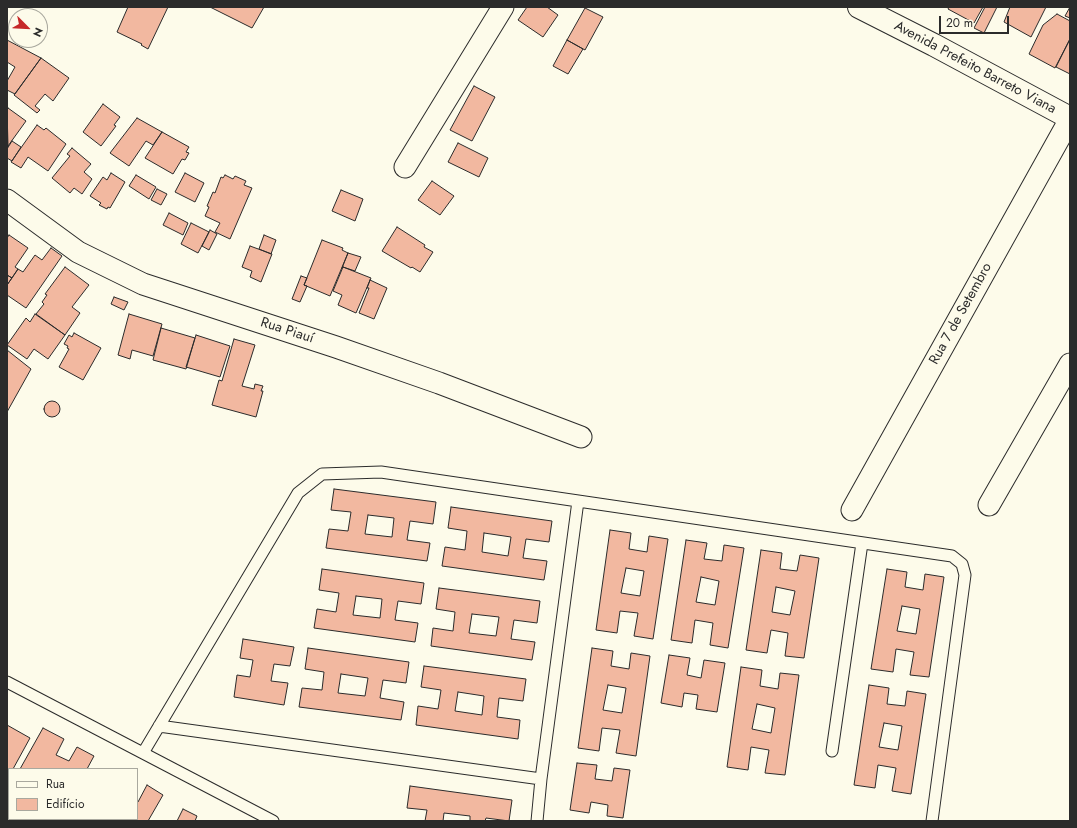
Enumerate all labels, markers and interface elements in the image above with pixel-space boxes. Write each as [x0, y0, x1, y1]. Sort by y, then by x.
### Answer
north arrow [8, 8, 48, 48]
scale bar [941, 8, 1011, 34]
text: 20 m [946, 14, 973, 32]
street label: Avenida Prefeito Barreto Viana [891, 18, 1059, 118]
text: N [29, 25, 47, 40]
street label: Rua 7 de Setembro [926, 260, 996, 368]
street label: Rua Piauí [258, 314, 316, 348]
legend [8, 768, 138, 820]
text: Rua [46, 775, 65, 793]
text: Edifício [46, 795, 85, 813]

